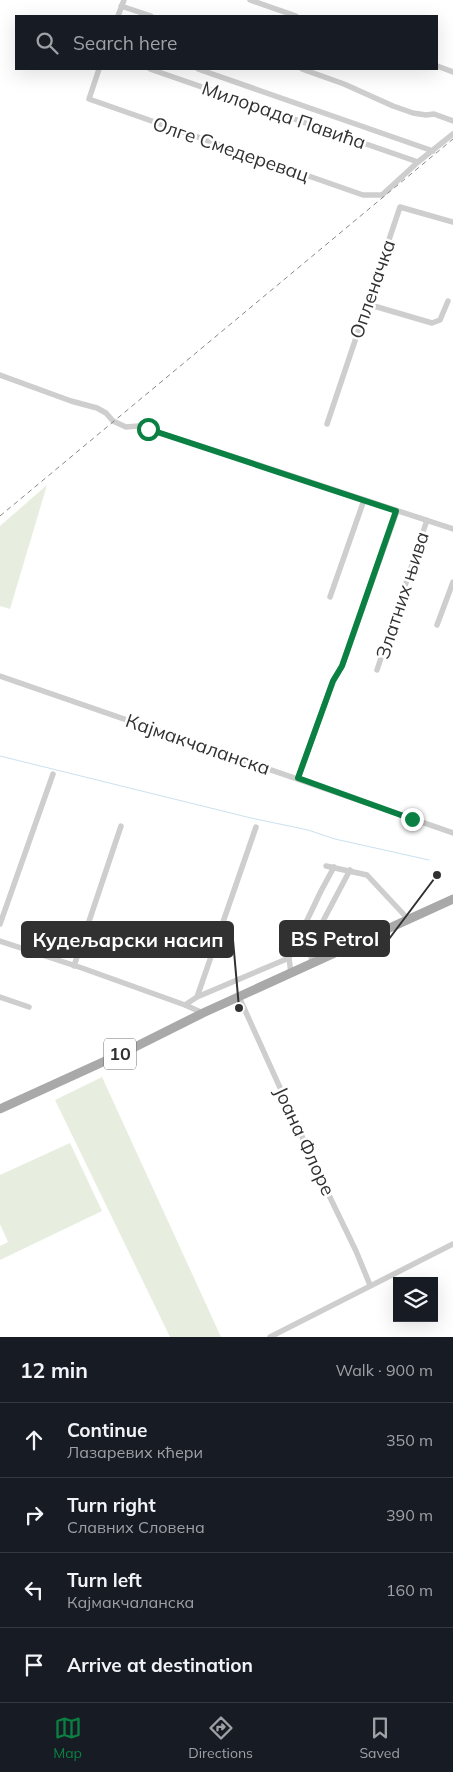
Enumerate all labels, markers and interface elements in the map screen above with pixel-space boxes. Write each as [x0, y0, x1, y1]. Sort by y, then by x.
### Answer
search box [15, 15, 438, 70]
icon: search [33, 29, 61, 57]
text: Search here [73, 31, 177, 55]
street label: Милорада Павића [199, 76, 369, 154]
street label: Олге Смедеревац [150, 111, 313, 187]
street label: Опленачка [344, 236, 400, 342]
route start [137, 418, 160, 441]
street label: Златних њива [370, 528, 434, 662]
street label: Кајмакчаланска [123, 708, 273, 780]
route end [401, 808, 424, 831]
callout: BS Petrol [280, 921, 389, 956]
callout: Кудељарски насип [22, 922, 233, 957]
text: BS Petrol [291, 926, 379, 951]
text: Кудељарски насип [33, 927, 223, 952]
road number: 10 [104, 1038, 136, 1070]
street label: Јоана Флоре [269, 1083, 341, 1199]
map controls [393, 1277, 438, 1322]
button: layers [393, 1277, 438, 1322]
text: 12 min [20, 1357, 88, 1383]
text: Walk · 900 m [335, 1360, 433, 1380]
text: Continue [67, 1418, 147, 1442]
icon: ahead [20, 1426, 48, 1454]
text: 350 m [386, 1430, 433, 1450]
text: Лазаревих кћери [67, 1442, 203, 1462]
text: Turn right [67, 1493, 156, 1517]
icon: right [20, 1501, 48, 1529]
text: 390 m [386, 1505, 433, 1525]
text: Славних Словена [67, 1517, 205, 1537]
text: Turn left [67, 1568, 142, 1592]
icon: left [20, 1576, 48, 1604]
text: 160 m [386, 1580, 433, 1600]
text: Кајмакчаланска [67, 1592, 194, 1612]
icon: arrive [20, 1651, 48, 1679]
text: Arrive at destination [67, 1653, 253, 1677]
tab: Map [53, 1714, 82, 1762]
tab: Directions [188, 1714, 253, 1762]
tab: Saved [359, 1714, 400, 1762]

